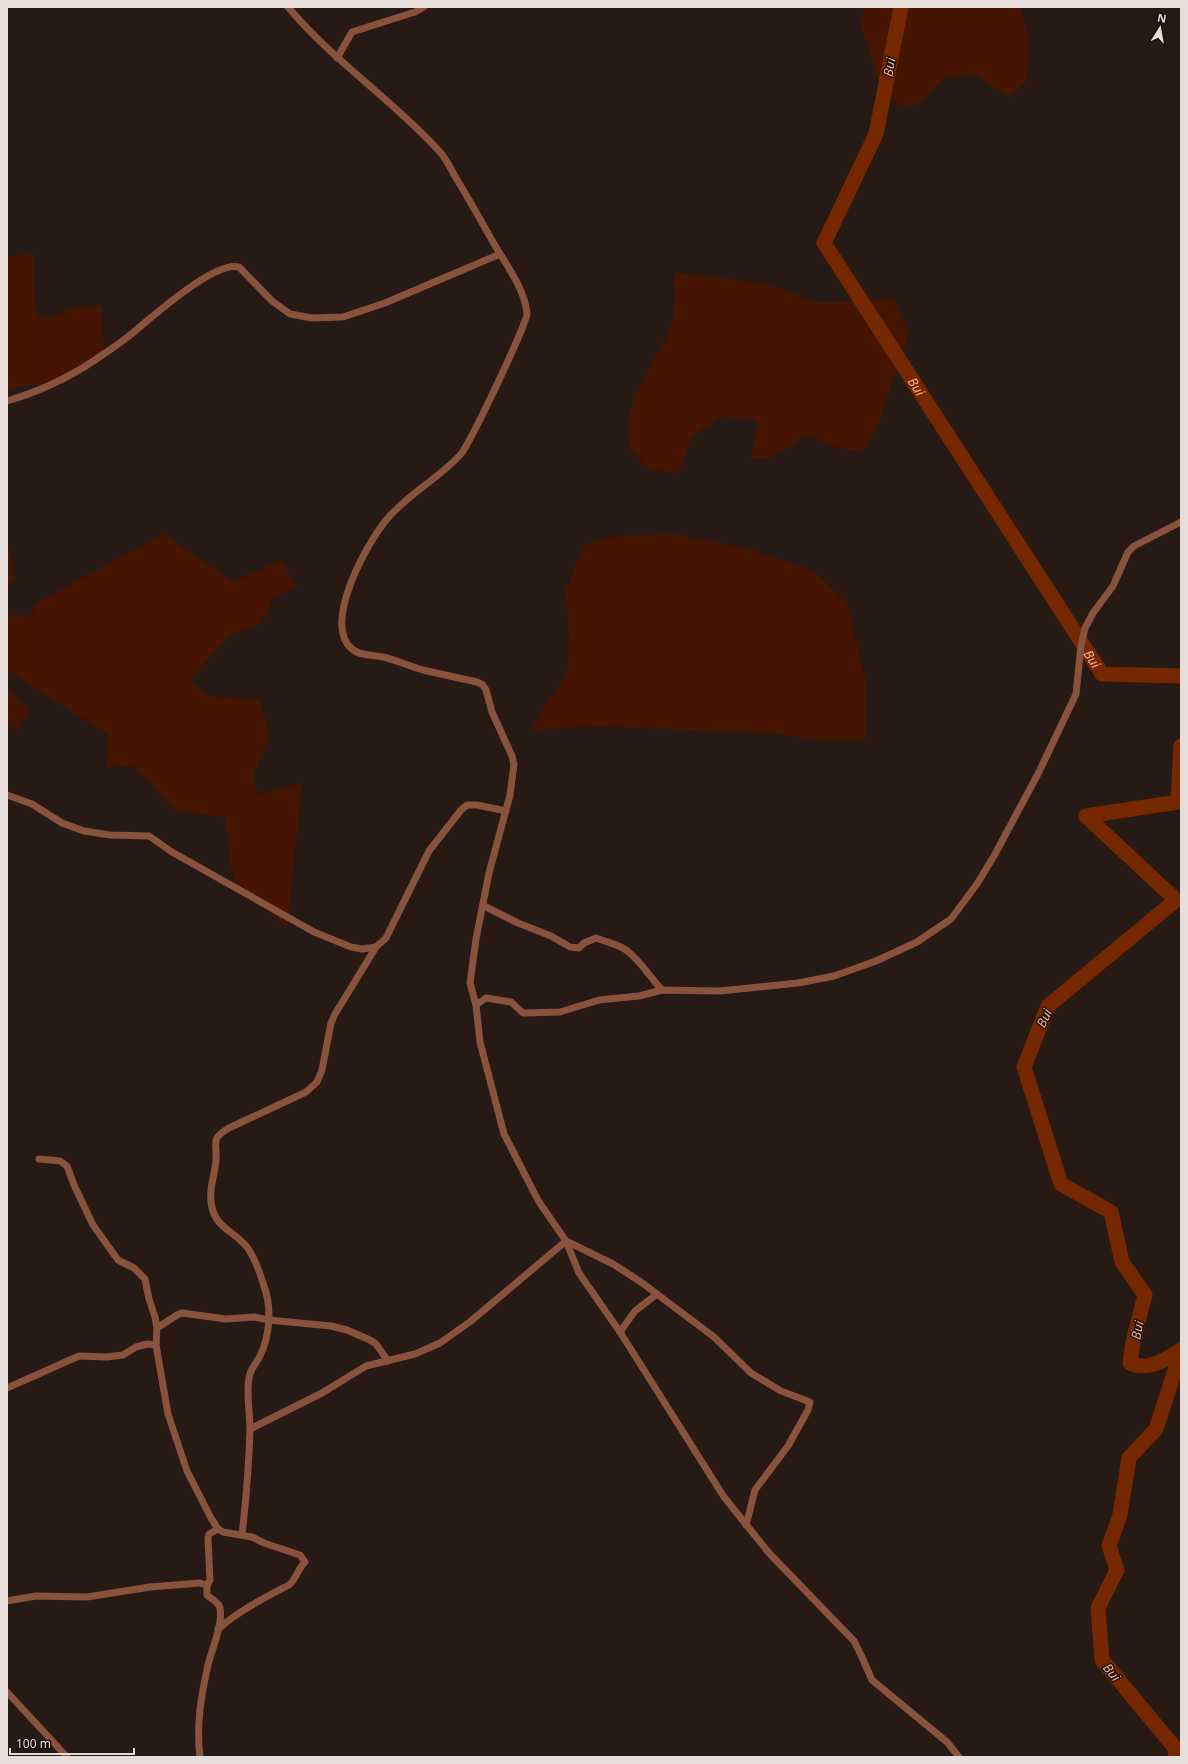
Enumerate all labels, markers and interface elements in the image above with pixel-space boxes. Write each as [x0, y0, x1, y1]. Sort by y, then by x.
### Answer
north arrow [1140, 8, 1180, 48]
text: N [1156, 9, 1168, 26]
water label: Bui [878, 55, 900, 78]
water label: Bui [904, 374, 930, 400]
water label: Bui [1080, 646, 1105, 672]
water label: Bui [1032, 1005, 1056, 1030]
water label: Bui [1126, 1318, 1148, 1341]
water label: Bui [1099, 1659, 1125, 1685]
scale bar [10, 1730, 134, 1756]
text: 100 m [16, 1735, 51, 1752]

